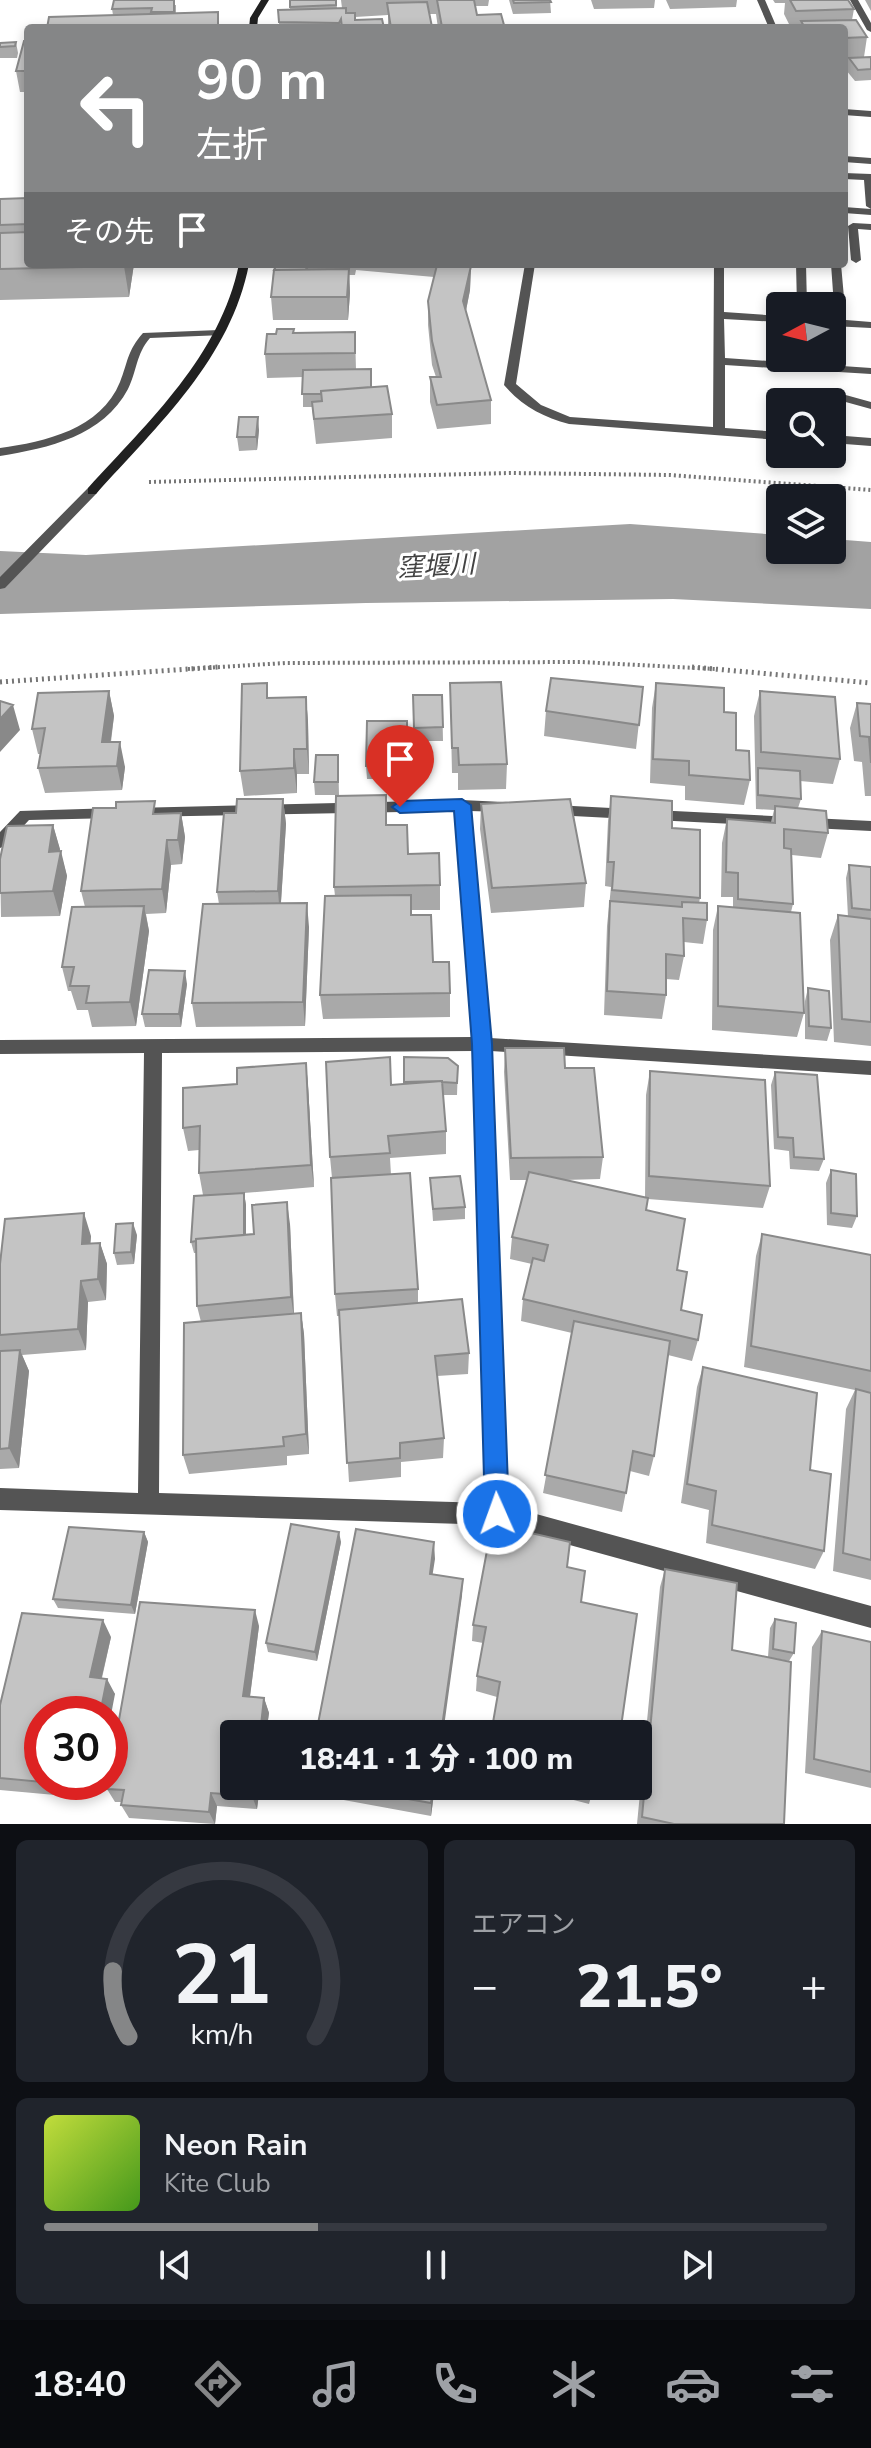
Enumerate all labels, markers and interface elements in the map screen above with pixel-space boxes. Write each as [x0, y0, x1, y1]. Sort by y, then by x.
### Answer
text: 90 m [196, 42, 327, 119]
icon: left [64, 56, 168, 160]
text: 左折 [196, 121, 268, 170]
icon: arrive [170, 208, 214, 252]
text: その先 [64, 212, 154, 253]
north arrow [766, 292, 846, 372]
map controls [766, 292, 846, 564]
button: search [766, 388, 846, 468]
button: layers [766, 484, 846, 564]
water label: 窪堰川 [396, 546, 479, 586]
pin [366, 725, 434, 807]
icon: arrive [378, 737, 422, 781]
position arrow [455, 1472, 539, 1556]
speed limit sign: 30 [24, 1696, 128, 1800]
text: 18:41 · 1 分 · 100 m [299, 1739, 573, 1780]
text: エアコン [472, 1907, 576, 1942]
text: 21 [172, 1919, 272, 2032]
text: 21.5° [576, 1946, 723, 2028]
text: − [472, 1957, 498, 2017]
text: + [801, 1957, 827, 2017]
text: km/h [190, 2015, 253, 2054]
text: Neon Rain [164, 2125, 308, 2166]
text: Kite Club [164, 2166, 271, 2201]
icon: previous [153, 2243, 197, 2287]
icon: pause [414, 2243, 458, 2287]
icon: next [675, 2243, 719, 2287]
icon: directions [190, 2356, 246, 2412]
icon: music [308, 2356, 364, 2412]
icon: phone [427, 2356, 483, 2412]
icon: climate [546, 2356, 602, 2412]
icon: car [665, 2356, 721, 2412]
icon: filters [784, 2356, 840, 2412]
text: 18:40 [31, 2360, 127, 2409]

